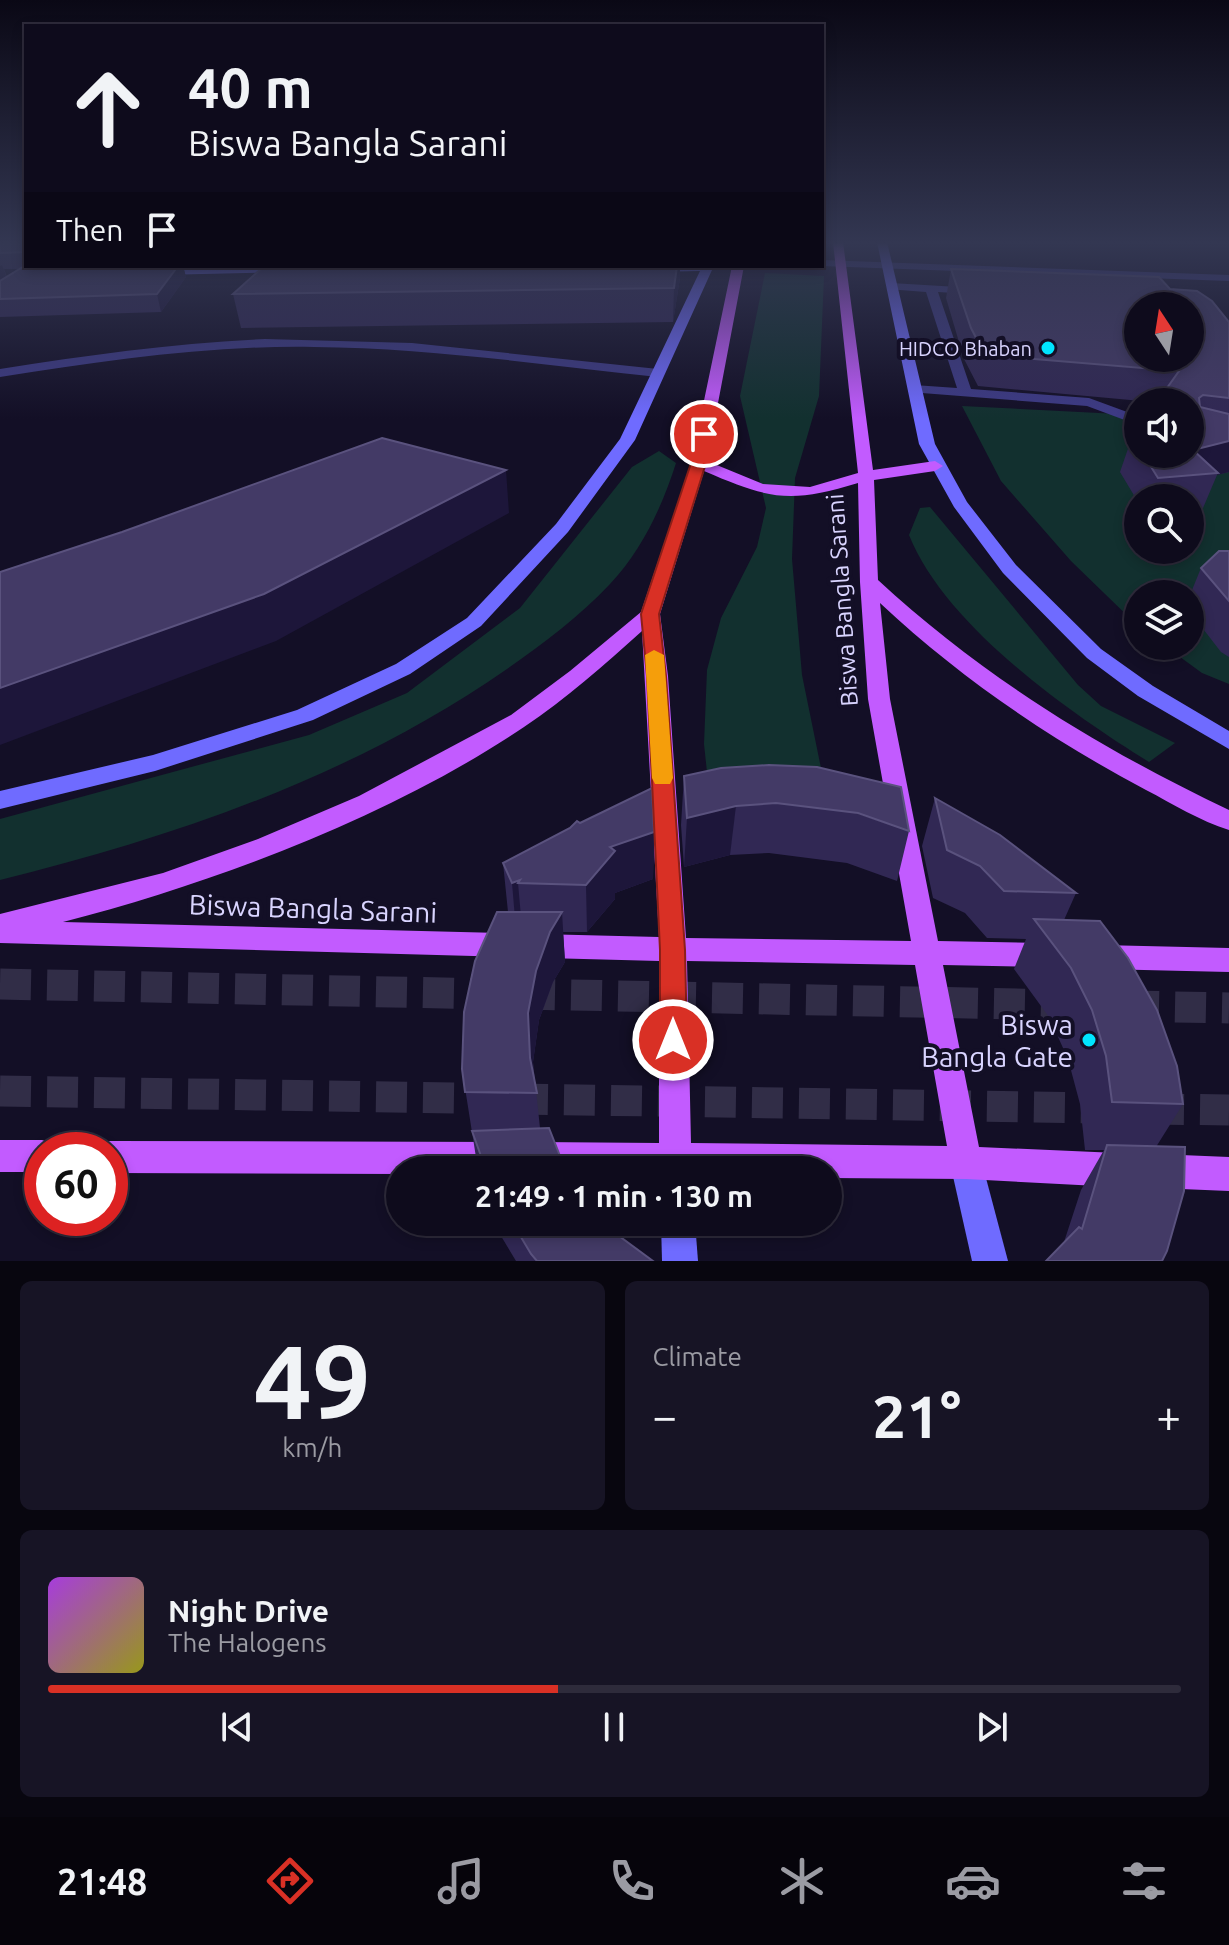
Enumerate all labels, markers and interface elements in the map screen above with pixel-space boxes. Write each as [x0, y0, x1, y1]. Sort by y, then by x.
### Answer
icon: ahead [56, 56, 160, 160]
text: 40 m [188, 56, 313, 119]
text: Biswa Bangla Sarani [188, 122, 508, 163]
icon: arrive [140, 208, 184, 252]
text: Then [56, 213, 124, 247]
north arrow [1124, 292, 1204, 372]
map controls [1124, 292, 1204, 660]
place label: HIDCO Bhaban [899, 337, 1032, 360]
marker: HIDCO Bhaban [1039, 339, 1057, 357]
button: sound [1124, 388, 1204, 468]
pin [670, 400, 738, 468]
icon: arrive [682, 412, 726, 456]
button: search [1124, 484, 1204, 564]
street label: Biswa Bangla Sarani [821, 493, 863, 707]
button: layers [1124, 580, 1204, 660]
street label: Biswa Bangla Sarani [188, 888, 438, 928]
position arrow [631, 998, 715, 1082]
place label: Biswa Bangla Gate [921, 1009, 1073, 1072]
marker: Biswa Bangla Gate [1080, 1031, 1098, 1049]
speed limit sign: 60 [24, 1132, 128, 1236]
text: 21:49 · 1 min · 130 m [475, 1179, 753, 1213]
text: 49 [254, 1322, 371, 1439]
text: Climate [653, 1342, 742, 1371]
text: 21° [872, 1382, 961, 1449]
text: − [653, 1391, 677, 1440]
text: + [1156, 1391, 1181, 1440]
text: km/h [282, 1433, 342, 1462]
text: Night Drive [168, 1594, 329, 1628]
text: The Halogens [168, 1628, 327, 1657]
icon: previous [215, 1705, 259, 1749]
icon: pause [592, 1705, 636, 1749]
icon: next [970, 1705, 1014, 1749]
icon: directions [262, 1853, 318, 1909]
icon: music [433, 1853, 489, 1909]
icon: phone [604, 1853, 660, 1909]
icon: climate [774, 1853, 830, 1909]
icon: car [945, 1853, 1001, 1909]
icon: filters [1116, 1853, 1172, 1909]
text: 21:48 [57, 1861, 147, 1902]

